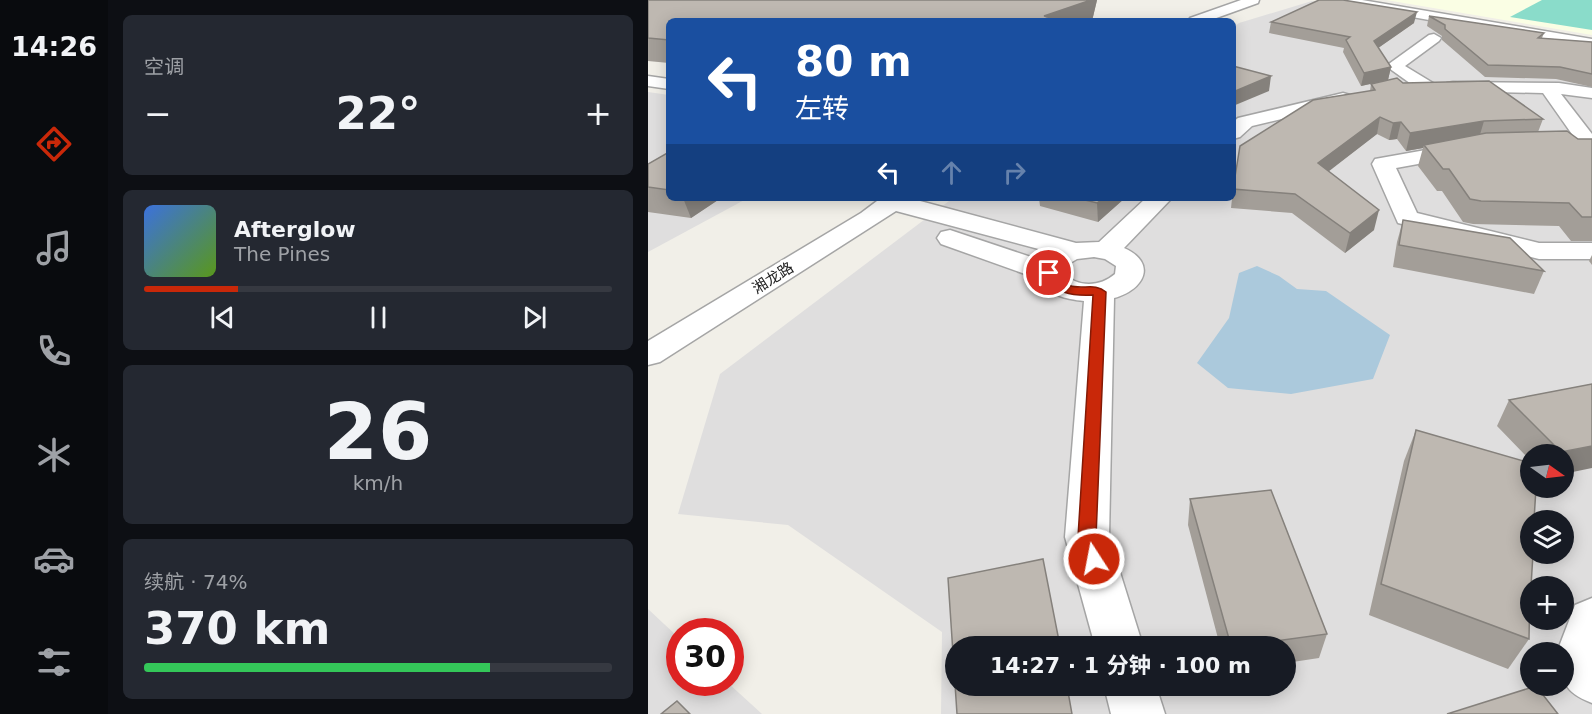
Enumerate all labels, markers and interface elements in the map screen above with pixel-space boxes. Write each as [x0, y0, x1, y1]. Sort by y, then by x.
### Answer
text: 14:26 [11, 31, 97, 62]
text: 80 m [795, 37, 912, 86]
icon: left [696, 42, 774, 120]
text: 空调 [144, 55, 184, 79]
text: 22° [335, 87, 421, 140]
text: 左转 [795, 93, 849, 124]
text: − [144, 94, 172, 133]
text: + [584, 94, 612, 133]
icon: directions [33, 123, 75, 165]
icon: left [872, 156, 905, 189]
icon: ahead [935, 156, 968, 189]
icon: right [998, 156, 1031, 189]
text: Afterglow [234, 217, 356, 242]
icon: music [33, 227, 75, 269]
text: The Pines [234, 242, 330, 266]
pin [1023, 247, 1074, 298]
icon: arrive [1032, 256, 1065, 289]
street label: 湘龙路 [749, 258, 797, 298]
icon: previous [206, 301, 239, 334]
icon: pause [362, 301, 395, 334]
icon: next [518, 301, 551, 334]
icon: phone [33, 330, 75, 372]
text: 26 [324, 387, 432, 477]
icon: climate [33, 434, 75, 476]
north arrow [1520, 444, 1574, 498]
map controls [1520, 444, 1574, 696]
text: km/h [353, 471, 403, 495]
button: layers [1520, 510, 1574, 564]
position arrow [1062, 527, 1126, 591]
icon: car [33, 538, 75, 580]
text: 续航 · 74% [144, 570, 248, 594]
button: + [1520, 576, 1574, 630]
text: 370 km [144, 602, 330, 655]
speed limit sign: 30 [666, 618, 744, 696]
icon: filters [33, 641, 75, 683]
button: − [1520, 642, 1574, 696]
text: 14:27 · 1 分钟 · 100 m [990, 653, 1251, 678]

